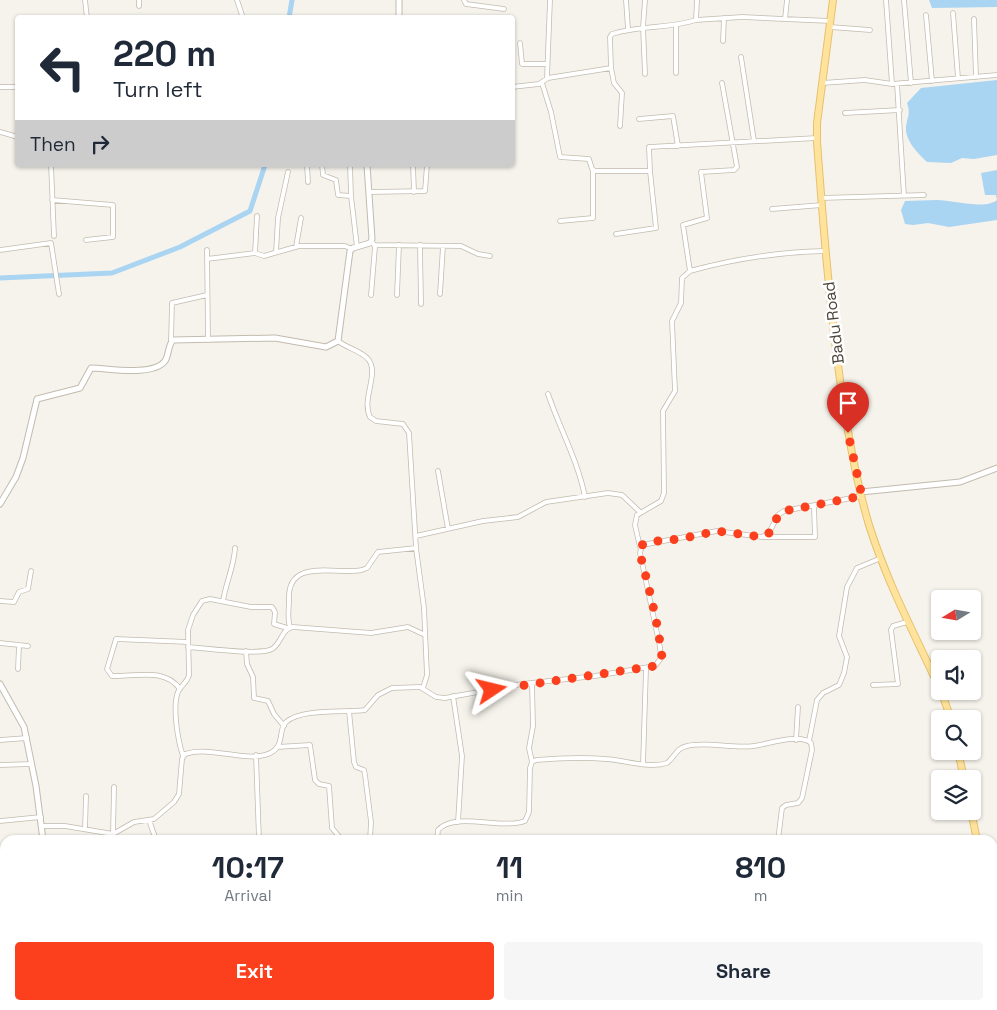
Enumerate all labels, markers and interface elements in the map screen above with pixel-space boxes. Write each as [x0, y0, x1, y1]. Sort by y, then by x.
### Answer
text: 220 m [113, 32, 216, 76]
icon: left [30, 35, 95, 100]
text: Turn left [113, 75, 203, 103]
icon: right [86, 130, 114, 158]
text: Then [30, 132, 76, 157]
street label: Badu Road [818, 280, 849, 365]
pin [827, 382, 869, 433]
icon: arrive [834, 389, 862, 417]
north arrow [931, 590, 981, 640]
map controls [931, 590, 981, 820]
button: sound [931, 650, 981, 700]
position arrow [465, 663, 517, 715]
button: search [931, 710, 981, 760]
button: layers [931, 770, 981, 820]
text: 10:17 [212, 848, 284, 887]
text: 11 [496, 848, 523, 887]
text: 810 [735, 848, 786, 887]
text: Arrival [224, 885, 272, 906]
text: min [496, 885, 523, 906]
text: m [754, 885, 768, 906]
button: Exit [15, 942, 494, 1000]
button: Share [504, 942, 983, 1000]

